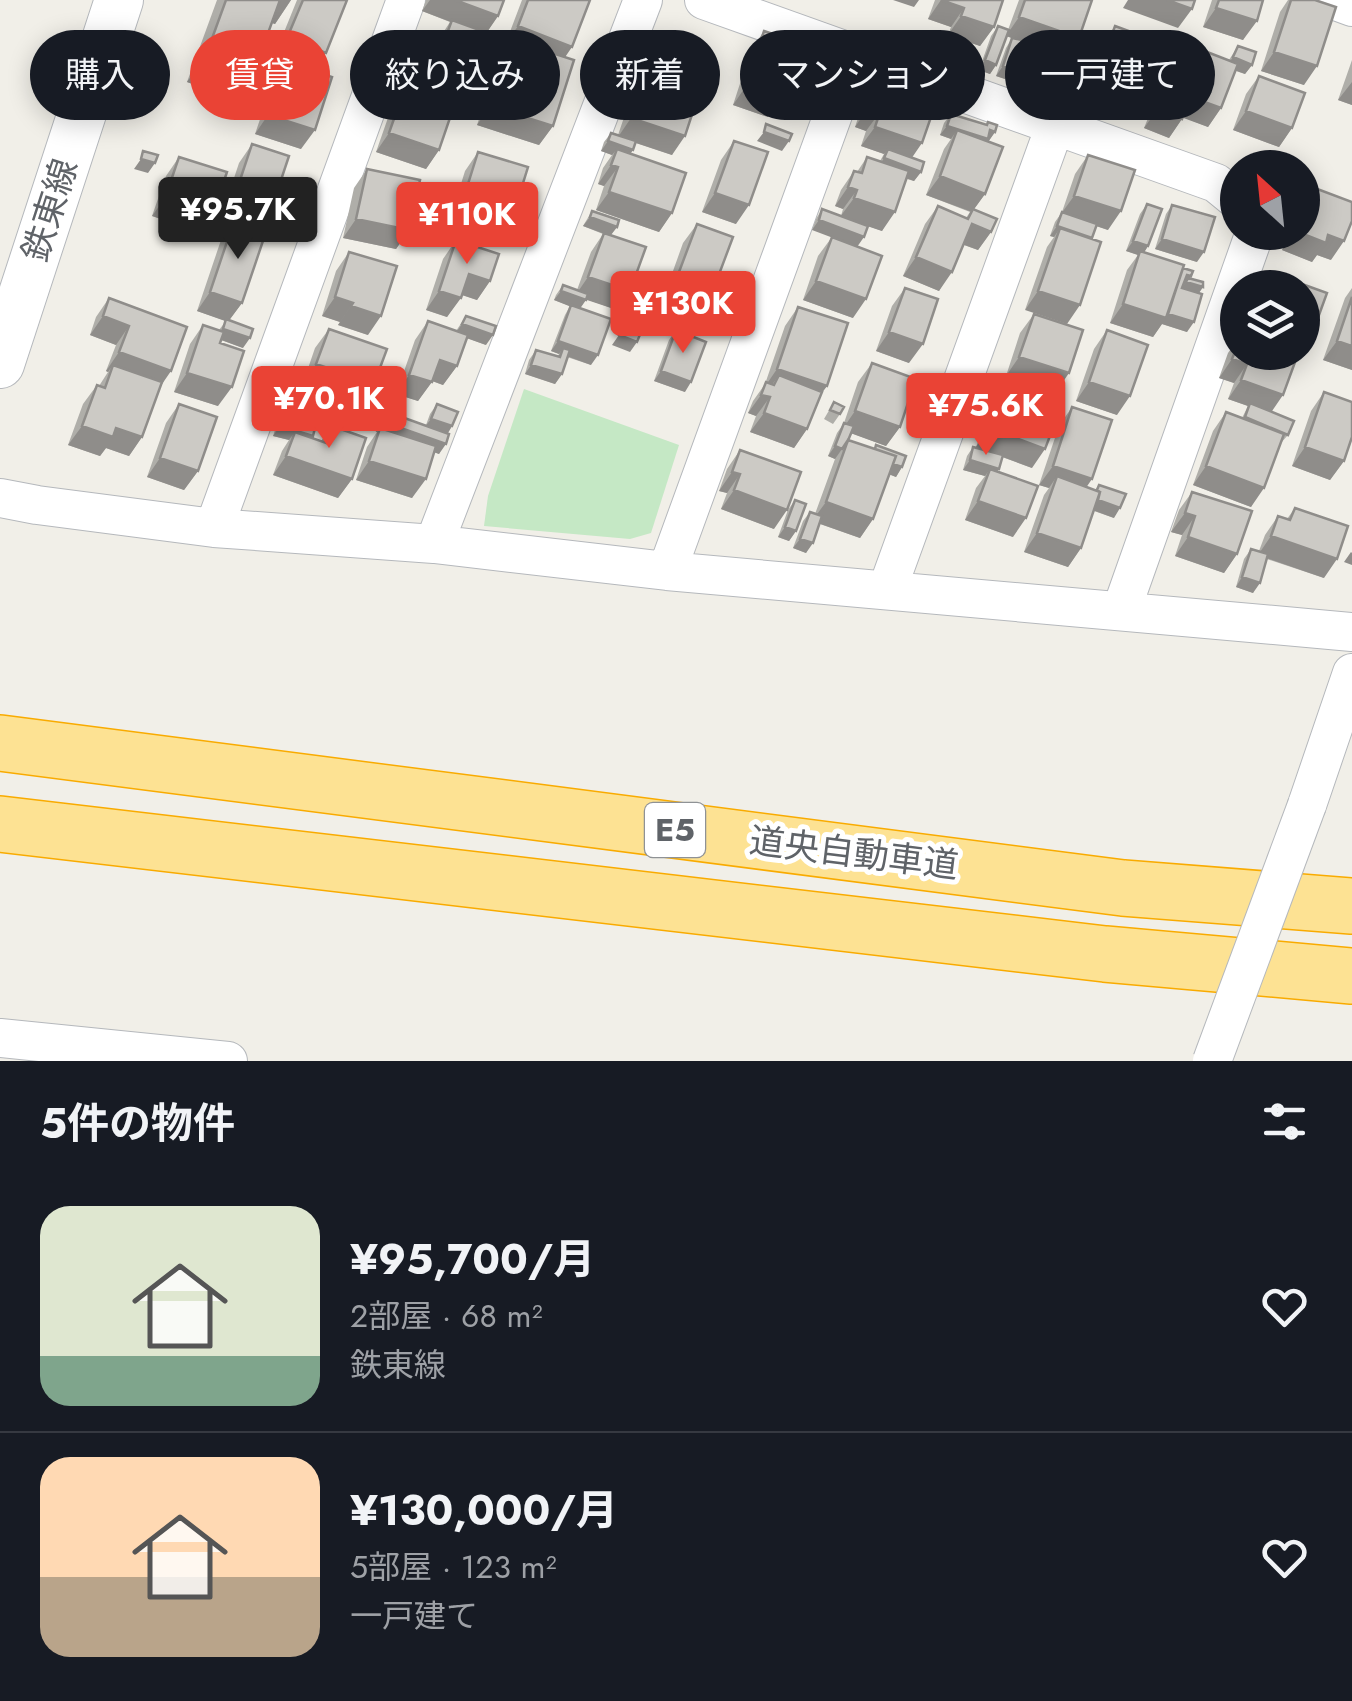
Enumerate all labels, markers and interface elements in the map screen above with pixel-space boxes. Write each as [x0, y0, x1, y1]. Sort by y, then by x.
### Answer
chip: 購入 [30, 30, 170, 120]
chip: 賃貸 [190, 30, 330, 120]
chip: 絞り込み [350, 30, 560, 120]
chip: 新着 [580, 30, 720, 120]
chip: マンション [740, 30, 985, 120]
chip: 一戸建て [1005, 30, 1215, 120]
north arrow [1220, 150, 1320, 250]
map controls [1220, 150, 1320, 370]
street label: 鉄東線 [10, 152, 90, 268]
pin: ¥95.7K [157, 177, 319, 262]
pin: ¥110K [397, 182, 537, 267]
text: ¥95.7K [180, 186, 296, 232]
text: ¥110K [418, 191, 516, 237]
button: layers [1220, 270, 1320, 370]
pin: ¥130K [613, 271, 753, 356]
text: ¥130K [632, 280, 734, 326]
pin: ¥70.1K [248, 366, 410, 451]
pin: ¥75.6K [905, 373, 1067, 458]
text: ¥70.1K [274, 375, 384, 421]
text: ¥75.6K [928, 382, 1044, 428]
road number: E5 [645, 803, 705, 857]
street label: 道央自動車道 [747, 815, 961, 891]
text: 5件の物件 [40, 1093, 235, 1154]
icon: filters [1257, 1094, 1312, 1149]
text: ¥95,700/月 [350, 1229, 595, 1290]
icon: home [120, 1246, 240, 1366]
icon: heart [1257, 1279, 1312, 1334]
text: 2部屋 · 68 m² [350, 1293, 543, 1339]
text: 鉄東線 [350, 1342, 446, 1388]
text: ¥130,000/月 [350, 1480, 618, 1541]
icon: home [120, 1497, 240, 1617]
icon: heart [1257, 1530, 1312, 1585]
text: 5部屋 · 123 m² [350, 1544, 557, 1590]
text: 一戸建て [350, 1593, 478, 1639]

